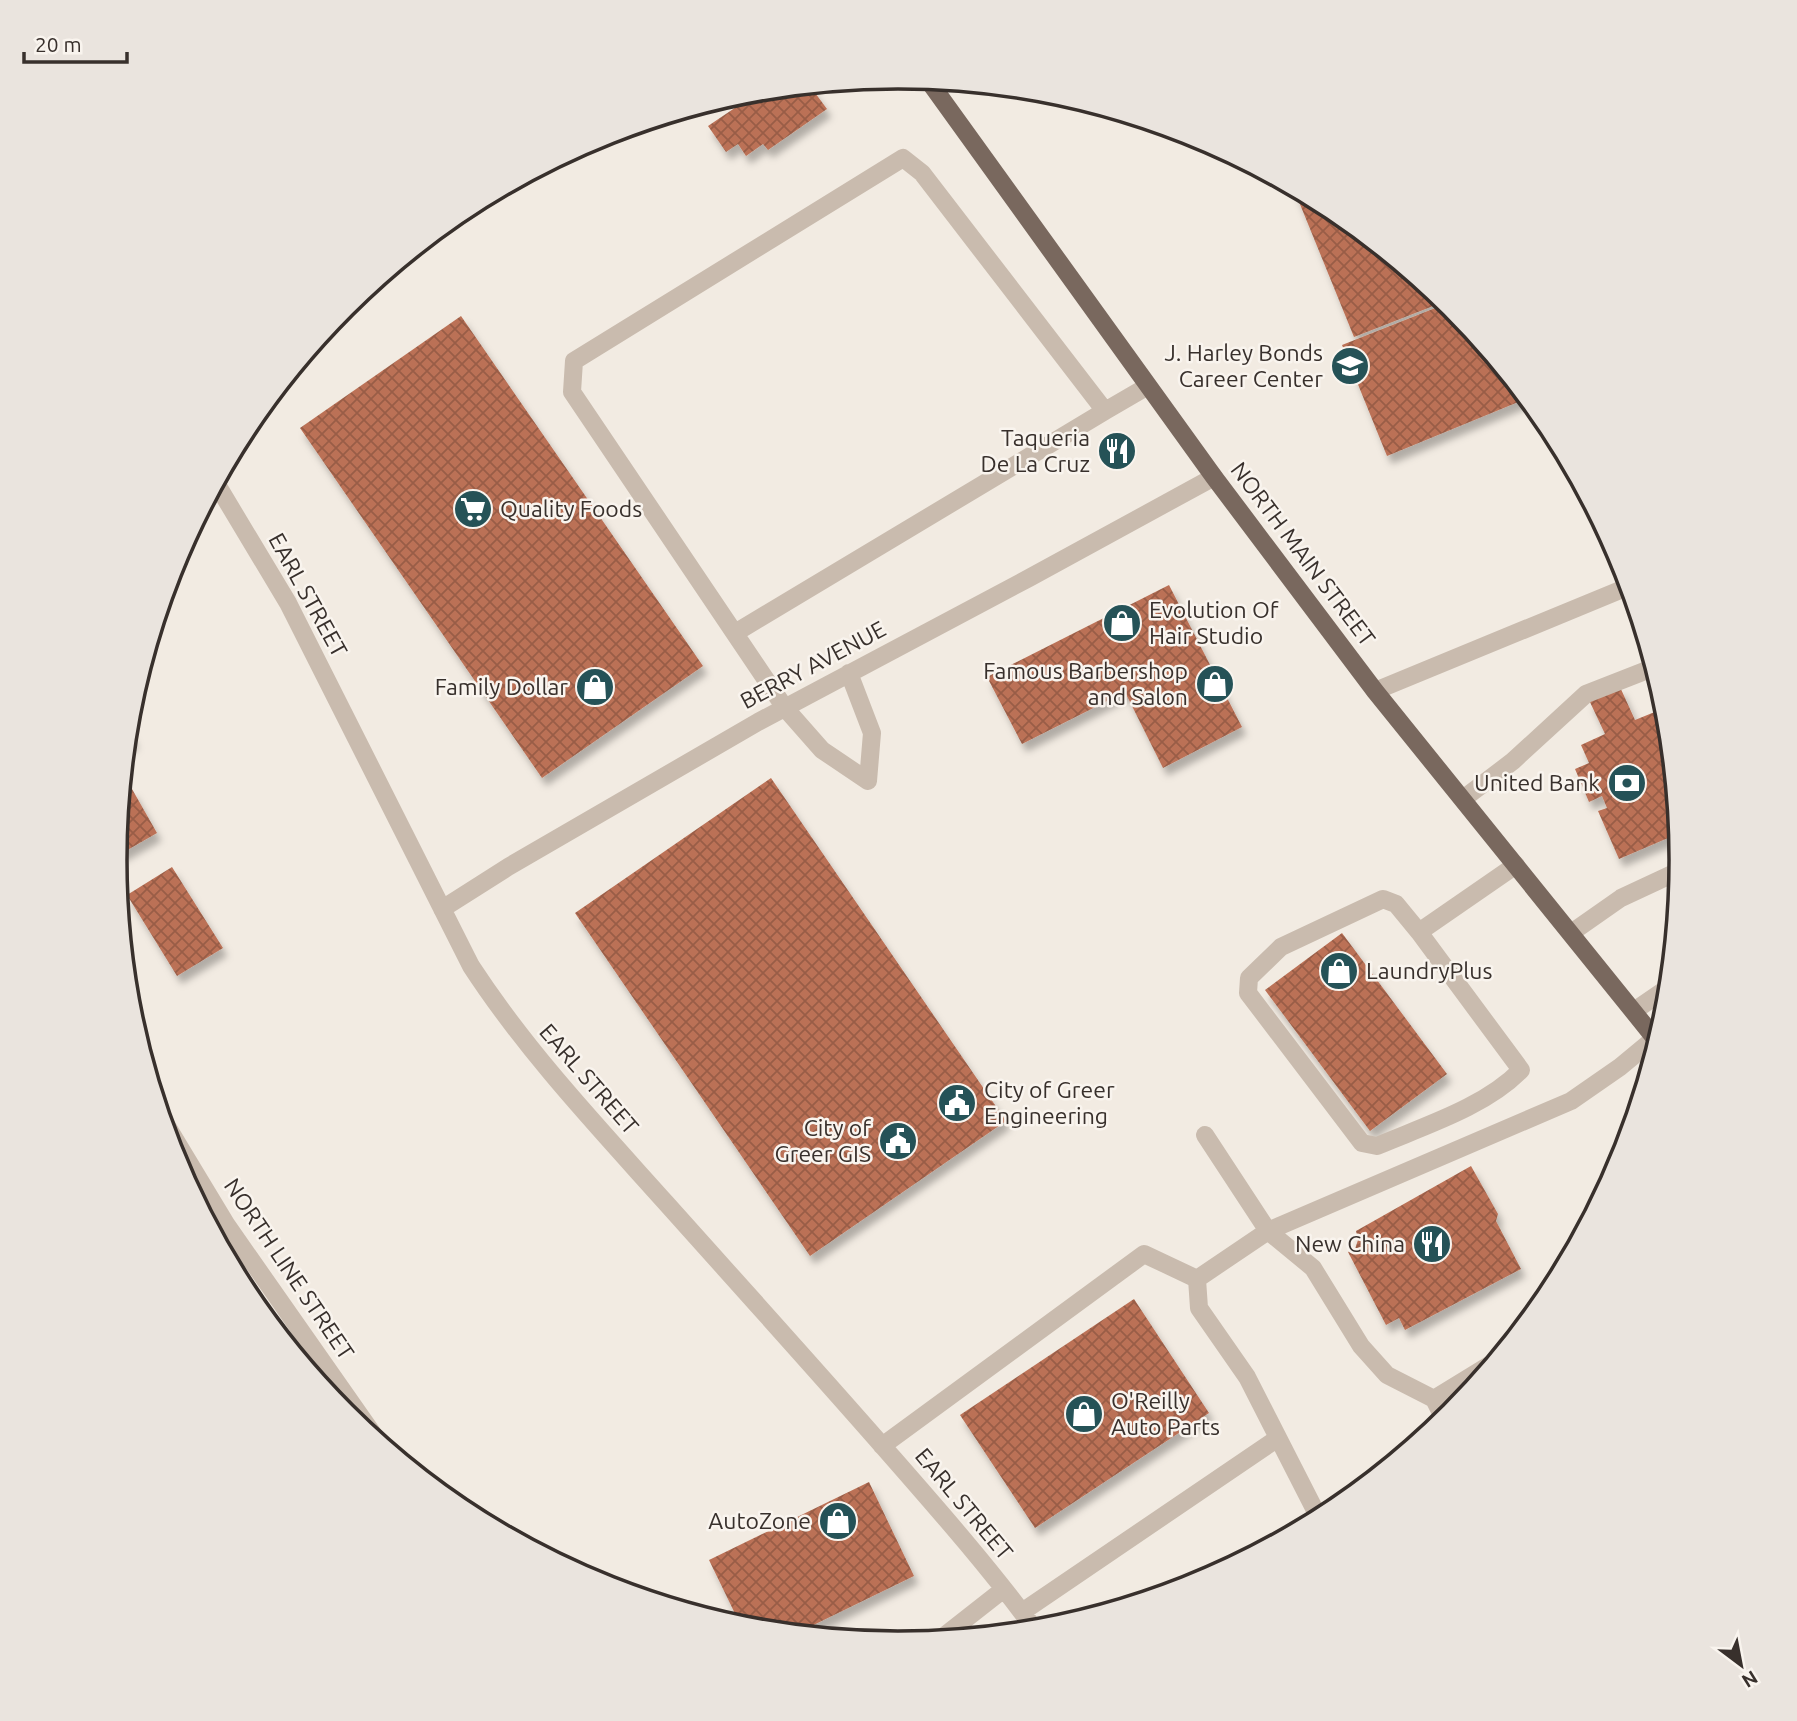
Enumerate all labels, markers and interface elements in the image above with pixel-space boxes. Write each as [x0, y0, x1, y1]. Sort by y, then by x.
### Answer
scale bar [24, 21, 128, 65]
text: 20 m [35, 32, 82, 56]
place label: J. Harley Bonds Career Center [1164, 340, 1323, 391]
school or university icon: J. Harley Bonds Career Center [1329, 345, 1371, 387]
place label: Taqueria De La Cruz [980, 425, 1090, 476]
restaurant icon: Taqueria De La Cruz [1096, 430, 1138, 472]
street label: NORTH MAIN STREET [1226, 457, 1381, 650]
supermarket icon: Quality Foods [452, 488, 494, 530]
place label: Quality Foods [500, 496, 642, 521]
street label: EARL STREET [264, 529, 353, 661]
place label: Evolution Of Hair Studio [1149, 597, 1279, 648]
shop icon: Evolution Of Hair Studio [1101, 602, 1143, 644]
street label: BERRY AVENUE [736, 616, 890, 713]
place label: Famous Barbershop and Salon [983, 658, 1188, 709]
shop icon: Famous Barbershop and Salon [1194, 663, 1236, 705]
shop icon: Family Dollar [574, 666, 616, 708]
place label: Family Dollar [435, 674, 568, 699]
bank icon: United Bank [1606, 762, 1648, 804]
place label: United Bank [1474, 770, 1600, 795]
shop icon: LaundryPlus [1318, 950, 1360, 992]
place label: LaundryPlus [1366, 958, 1492, 983]
street label: EARL STREET [535, 1019, 644, 1139]
place label: City of Greer Engineering [984, 1077, 1115, 1128]
public building icon: City of Greer Engineering [936, 1082, 978, 1124]
place label: City of Greer GIS [774, 1115, 871, 1166]
public building icon: City of Greer GIS [877, 1120, 919, 1162]
street label: NORTH LINE STREET [220, 1174, 359, 1364]
restaurant icon: New China [1411, 1223, 1453, 1265]
place label: New China [1295, 1231, 1405, 1256]
place label: O'Reilly Auto Parts [1111, 1388, 1220, 1439]
shop icon: O'Reilly Auto Parts [1063, 1393, 1105, 1435]
street label: EARL STREET [911, 1443, 1018, 1564]
shop icon: AutoZone [817, 1500, 859, 1542]
place label: AutoZone [708, 1508, 811, 1533]
north arrow [1706, 1630, 1776, 1700]
text: N [1738, 1666, 1762, 1693]

